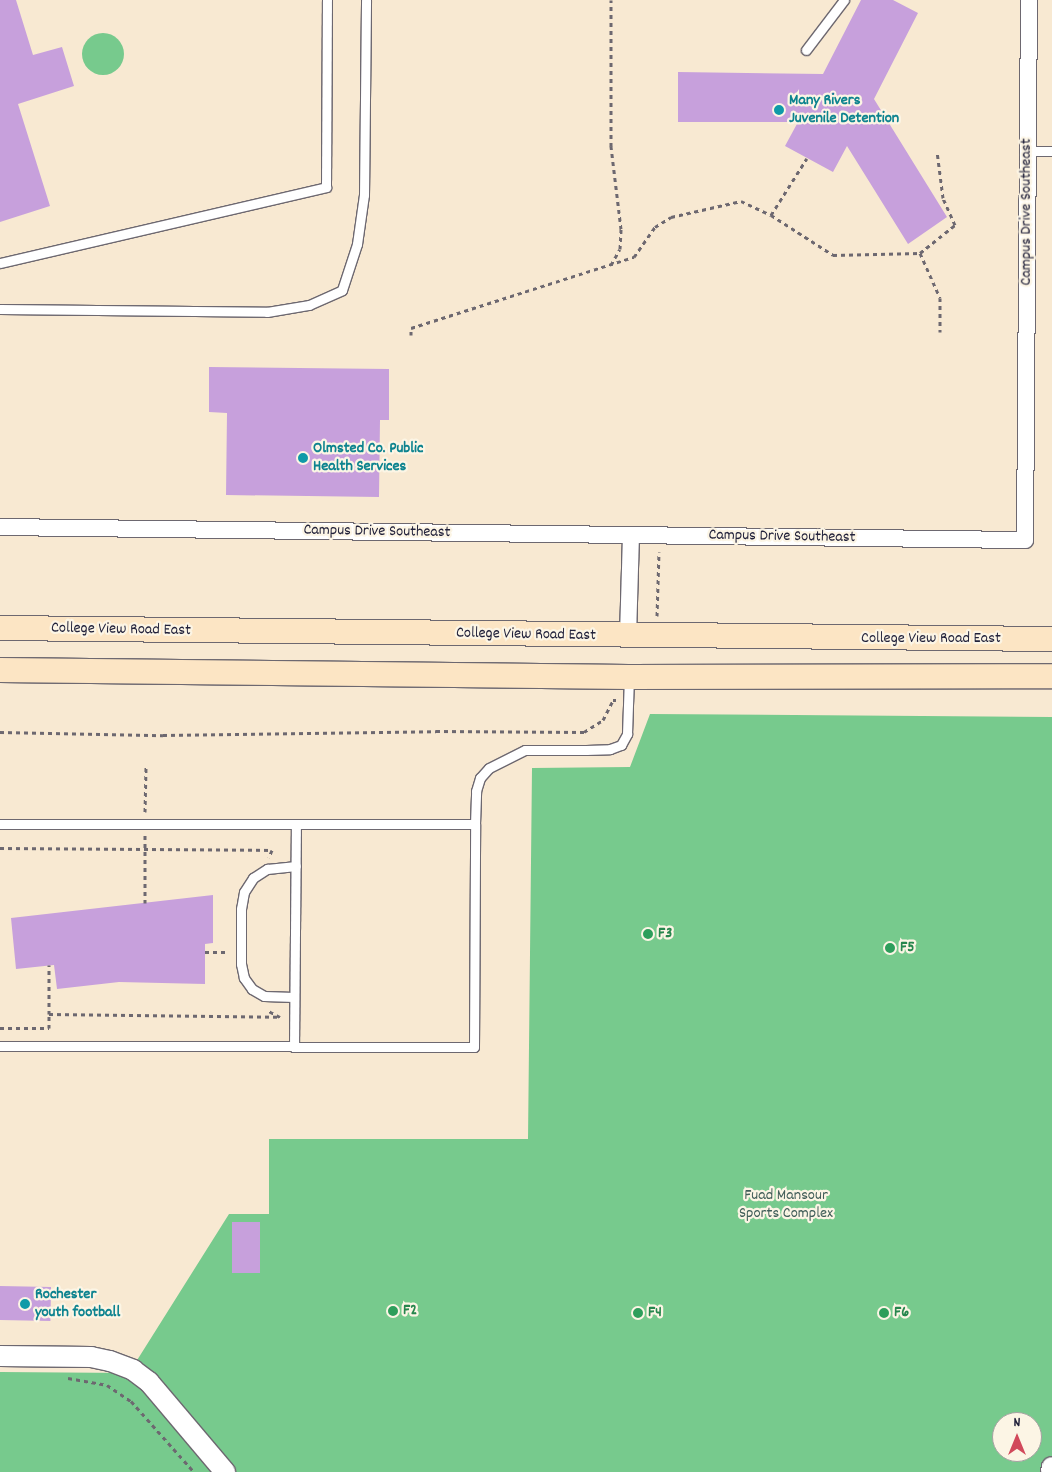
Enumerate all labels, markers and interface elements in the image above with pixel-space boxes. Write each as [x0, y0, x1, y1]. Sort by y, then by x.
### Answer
place label: Many Rivers Juvenile Detention [789, 91, 899, 129]
marker: Many Rivers Juvenile Detention [773, 104, 785, 116]
street label: Campus Drive Southeast [1017, 138, 1037, 286]
place label: Olmsted Co. Public Health Services [313, 439, 423, 477]
marker: Olmsted Co. Public Health Services [297, 452, 309, 464]
street label: Campus Drive Southeast [303, 521, 451, 543]
street label: Campus Drive Southeast [708, 526, 856, 548]
street label: College View Road East [51, 619, 191, 641]
street label: College View Road East [456, 624, 596, 646]
street label: College View Road East [861, 629, 1001, 649]
place label: F3 [658, 924, 672, 944]
marker: F3 [642, 928, 654, 940]
place label: F5 [900, 938, 915, 958]
marker: F5 [884, 942, 896, 954]
park label: Fuad Mansour Sports Complex [739, 1186, 833, 1224]
place label: Rochester youth football [35, 1285, 120, 1323]
marker: Rochester youth football [19, 1298, 31, 1310]
place label: F2 [403, 1301, 417, 1321]
place label: F4 [648, 1303, 662, 1323]
place label: F6 [894, 1303, 909, 1323]
marker: F2 [387, 1305, 399, 1317]
marker: F4 [632, 1307, 644, 1319]
marker: F6 [878, 1307, 890, 1319]
north arrow [992, 1412, 1042, 1462]
text: N [1014, 1413, 1020, 1433]

